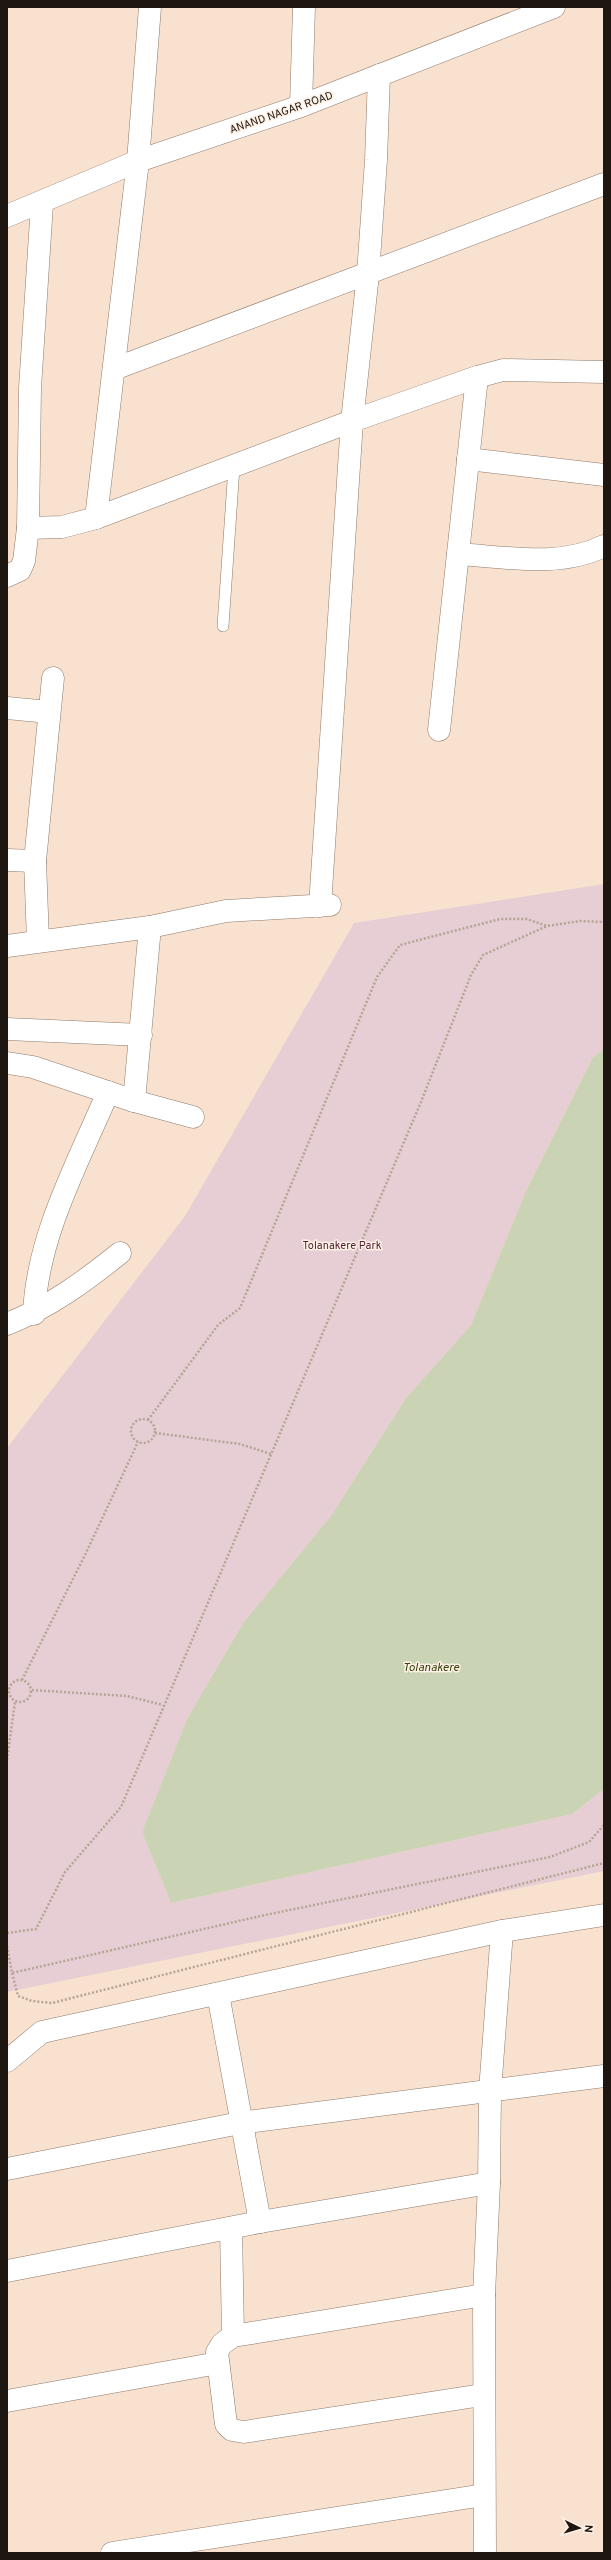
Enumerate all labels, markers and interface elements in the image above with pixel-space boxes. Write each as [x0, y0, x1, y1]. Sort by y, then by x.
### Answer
street label: ANAND NAGAR ROAD [228, 89, 335, 137]
park label: Tolanakere Park [302, 1239, 382, 1253]
water label: Tolanakere [403, 1660, 460, 1676]
north arrow [559, 2508, 599, 2548]
text: N [581, 2524, 595, 2533]

